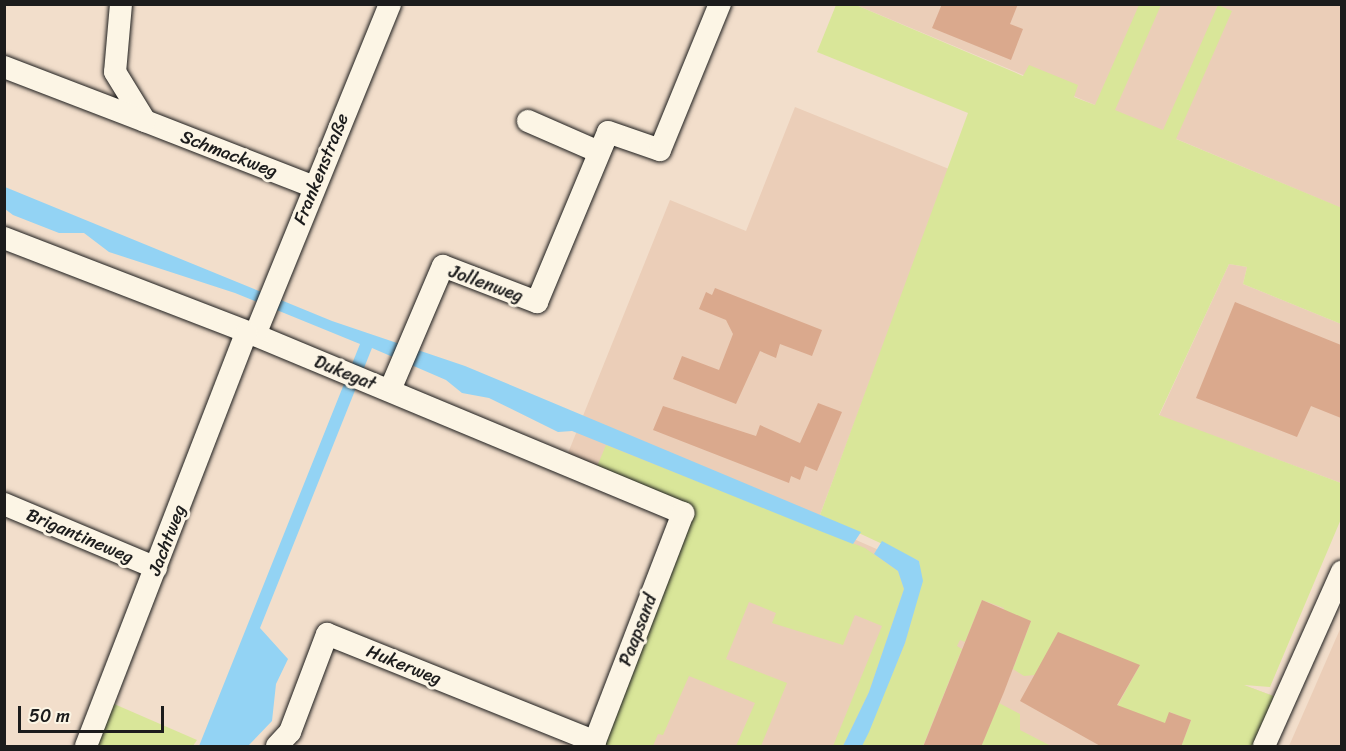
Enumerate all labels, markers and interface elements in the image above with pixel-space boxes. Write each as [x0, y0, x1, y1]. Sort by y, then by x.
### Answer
street label: Frankenstraße [289, 110, 353, 228]
street label: Schmackweg [178, 126, 280, 182]
street label: Jollenweg [446, 261, 526, 307]
street label: Dukegat [311, 351, 379, 395]
street label: Jachtweg [144, 502, 190, 578]
street label: Brigantineweg [23, 504, 137, 568]
street label: Paapsand [614, 591, 662, 669]
street label: Hukerweg [363, 640, 445, 690]
scale bar [21, 694, 166, 732]
text: 50 m [29, 700, 70, 732]

